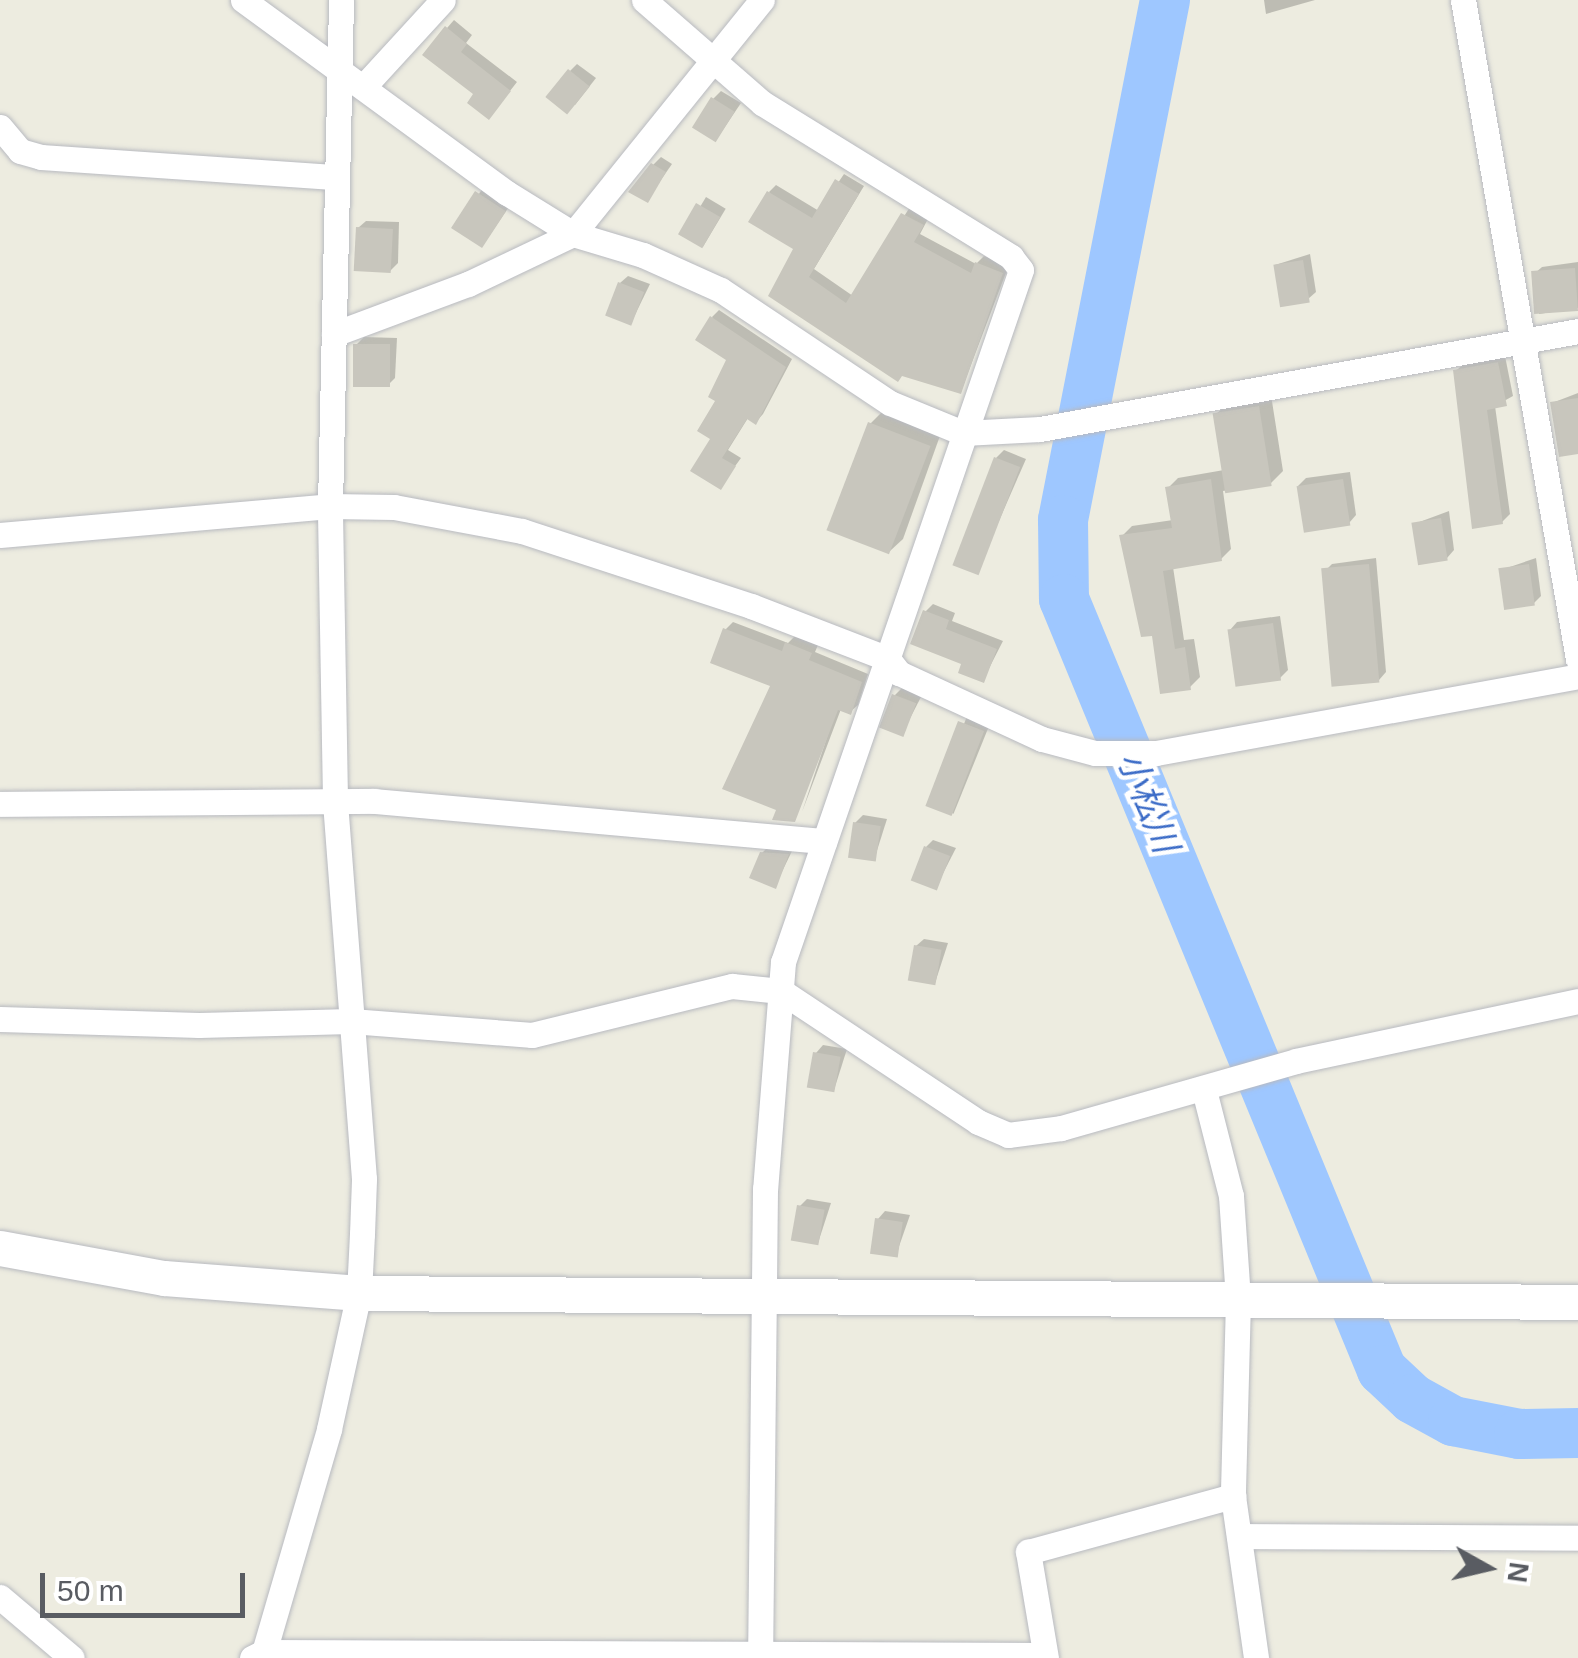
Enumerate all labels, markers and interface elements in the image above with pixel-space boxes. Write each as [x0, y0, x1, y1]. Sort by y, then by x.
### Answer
water label: 小松川 [1109, 745, 1187, 859]
north arrow [1438, 1518, 1538, 1618]
scale bar [45, 1553, 250, 1615]
text: N [1501, 1560, 1535, 1584]
text: 50 m [57, 1574, 124, 1607]

